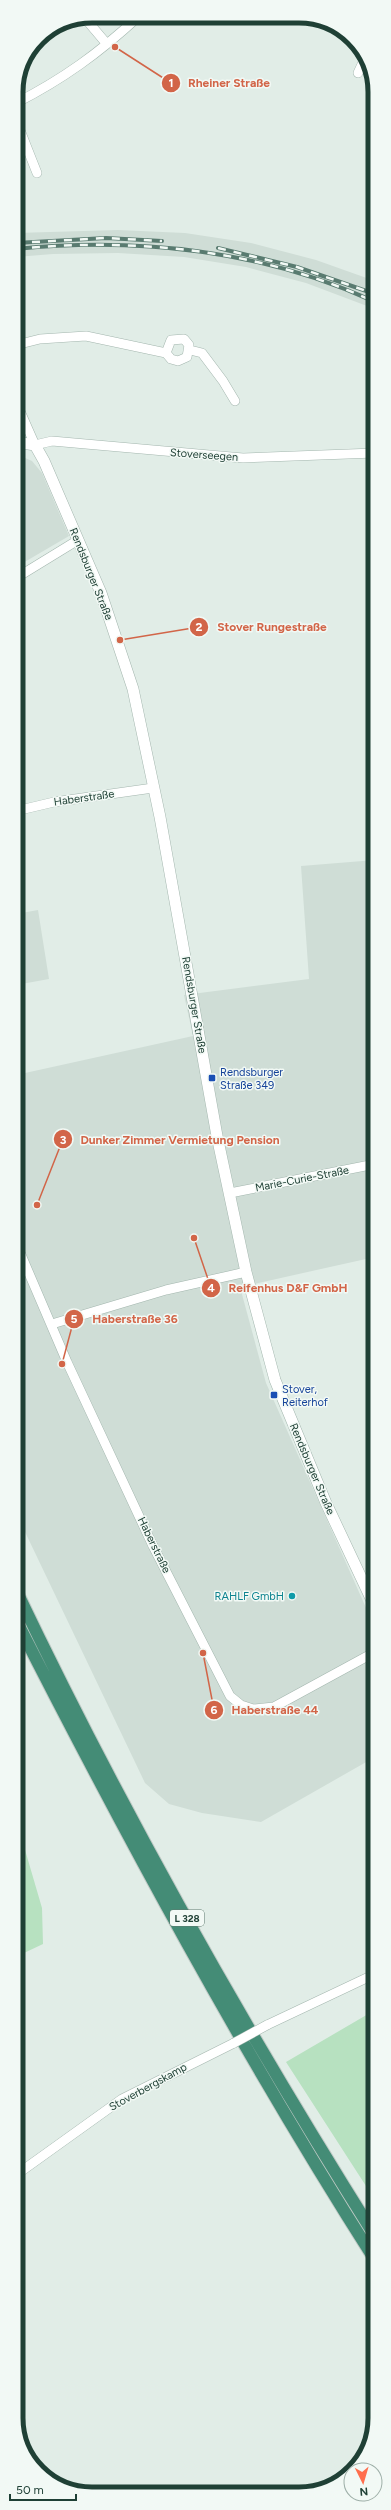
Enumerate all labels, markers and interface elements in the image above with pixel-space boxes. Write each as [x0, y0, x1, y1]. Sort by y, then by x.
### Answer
callout: Rheiner Straße [161, 71, 278, 95]
text: 1 [168, 76, 174, 90]
text: Rheiner Straße [188, 76, 270, 90]
street label: Stoverseegen [170, 446, 238, 464]
street label: Rendsburger Straße [67, 526, 115, 622]
callout: Stover Rungestraße [189, 615, 335, 639]
text: 2 [196, 620, 203, 634]
text: Stover Rungestraße [217, 620, 327, 634]
street label: Haberstraße [53, 787, 115, 809]
street label: Rendsburger Straße [179, 955, 209, 1055]
place label: Rendsburger Straße 349 [220, 1066, 283, 1092]
marker: Rendsburger Straße 349 [207, 1073, 217, 1083]
callout: Dunker Zimmer Vermietung Pension [53, 1127, 288, 1151]
text: 3 [60, 1133, 67, 1147]
text: Dunker Zimmer Vermietung Pension [80, 1133, 280, 1147]
street label: Marie-Curie-Straße [254, 1164, 350, 1194]
callout: Reifenhus D&F GmbH [201, 1276, 355, 1300]
text: 4 [207, 1281, 215, 1295]
text: Reifenhus D&F GmbH [229, 1281, 347, 1295]
callout: Haberstraße 36 [64, 1307, 185, 1331]
text: 5 [71, 1312, 78, 1326]
text: Haberstraße 36 [92, 1312, 178, 1326]
place label: Stover, Reiterhof [282, 1383, 329, 1409]
marker: Stover, Reiterhof [269, 1390, 279, 1400]
street label: Rendsburger Straße [287, 1421, 337, 1517]
street label: Haberstraße [135, 1515, 173, 1575]
place label: RAHLF GmbH [215, 1590, 284, 1603]
marker: RAHLF GmbH [287, 1591, 297, 1601]
callout: Haberstraße 44 [204, 1698, 327, 1722]
text: 6 [211, 1703, 218, 1717]
text: Haberstraße 44 [232, 1703, 319, 1717]
road number: L 328 [170, 1910, 204, 1926]
street label: Stoverbergskamp [107, 2060, 190, 2114]
north arrow [343, 2462, 383, 2502]
scale bar [10, 2476, 76, 2502]
text: 50 m [16, 2483, 44, 2497]
text: N [359, 2485, 369, 2498]

